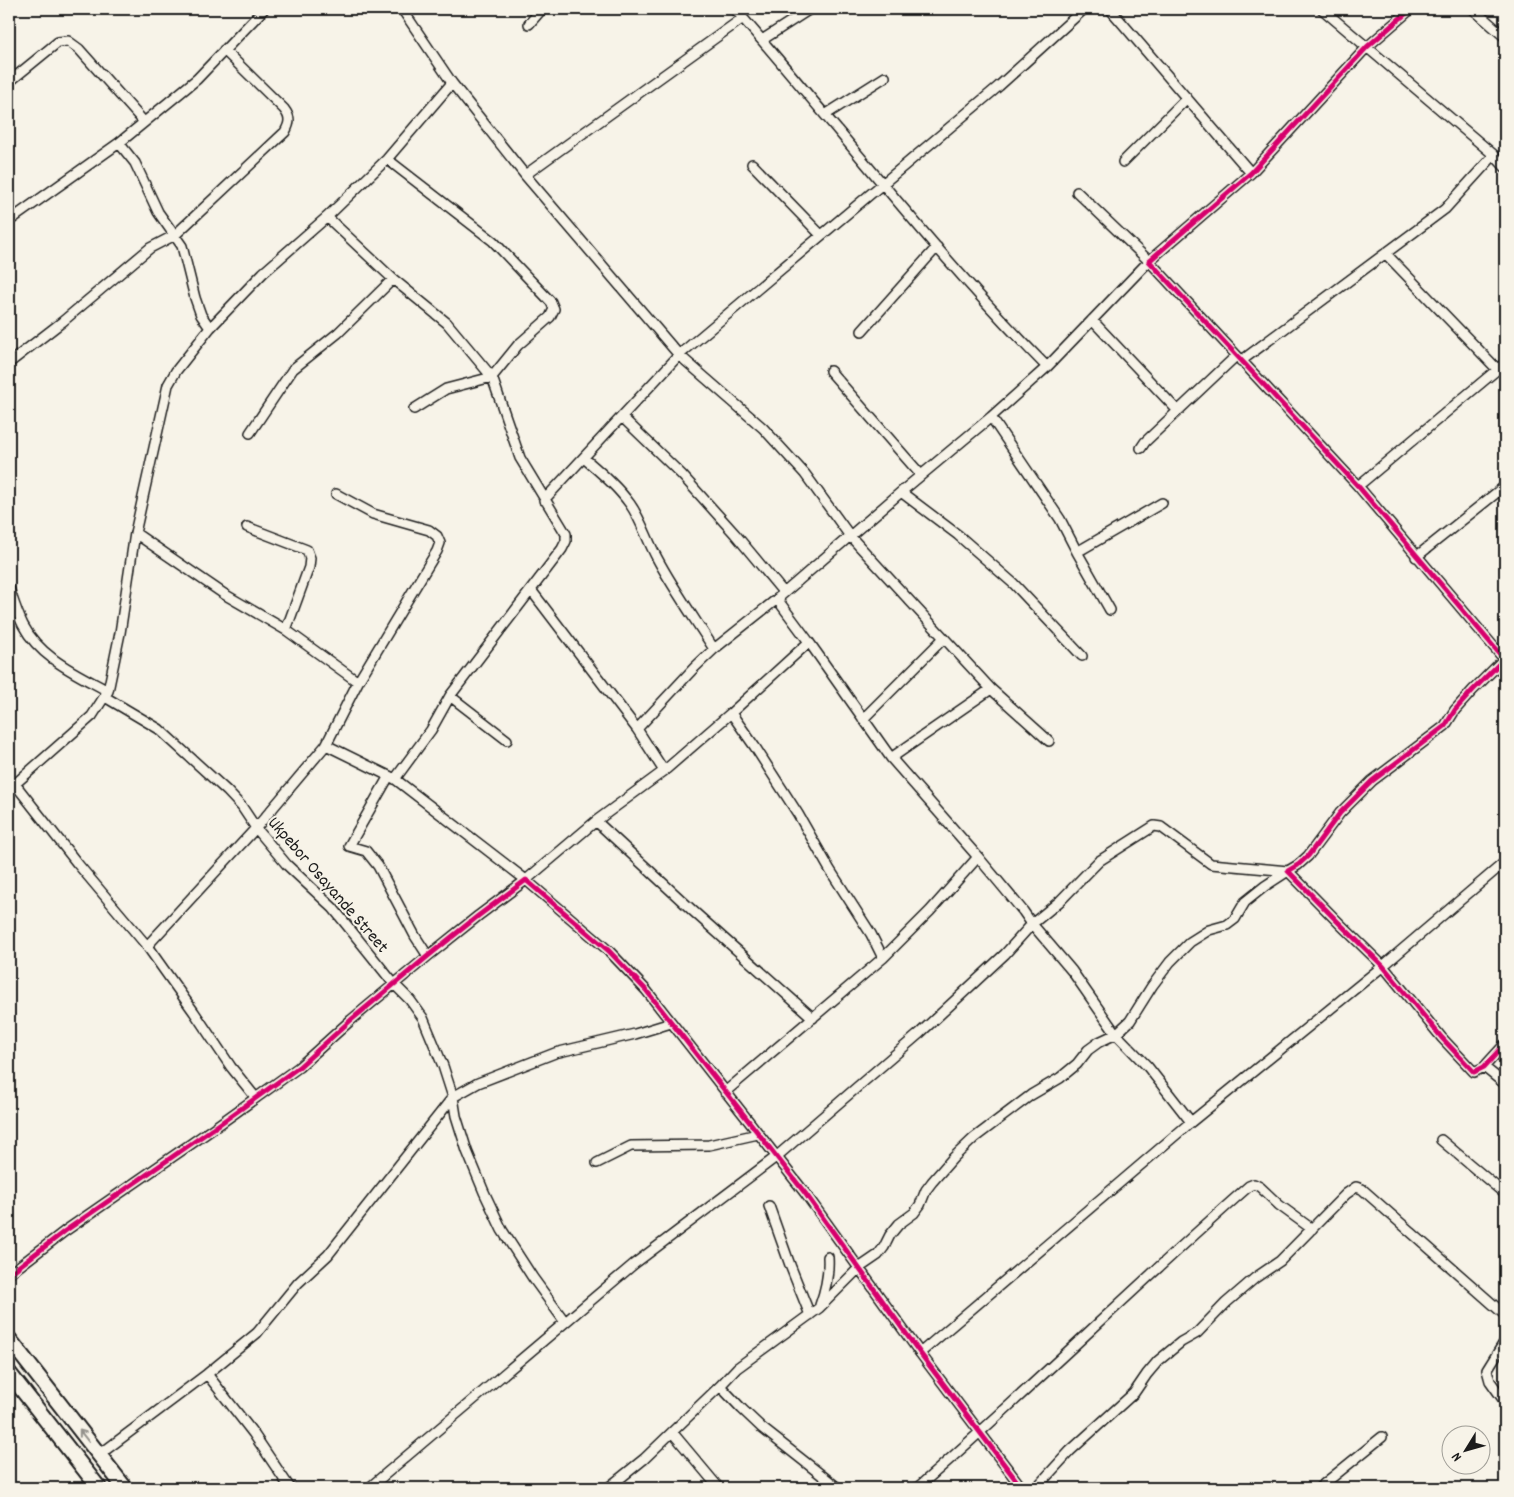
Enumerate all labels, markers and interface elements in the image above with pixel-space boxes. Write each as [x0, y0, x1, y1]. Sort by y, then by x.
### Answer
street label: Ukpebor Osayande Street [261, 812, 394, 960]
north arrow [1442, 1424, 1492, 1474]
one-way arrow [79, 1430, 90, 1443]
text: N [1447, 1448, 1467, 1465]

